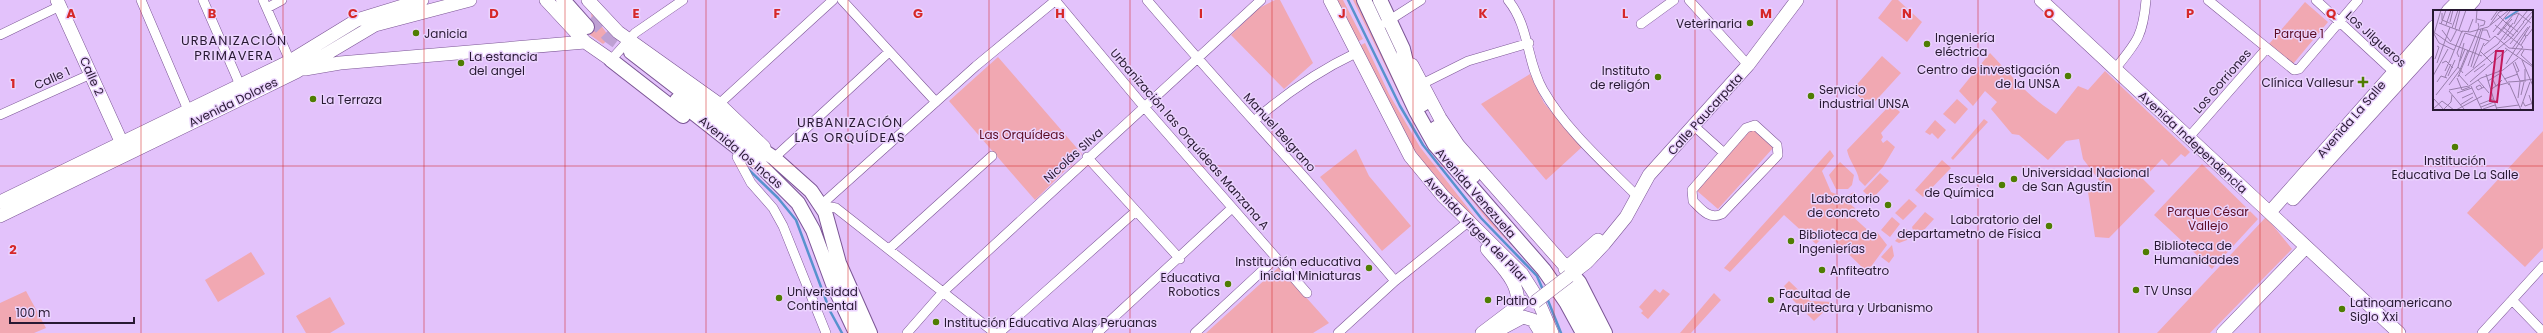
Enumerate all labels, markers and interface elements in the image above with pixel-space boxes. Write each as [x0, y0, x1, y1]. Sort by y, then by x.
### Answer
text: A [66, 4, 76, 23]
text: B [208, 4, 217, 23]
text: C [348, 4, 358, 23]
text: D [489, 4, 499, 23]
text: E [632, 4, 640, 23]
text: F [773, 4, 781, 23]
text: G [913, 4, 923, 23]
text: H [1055, 4, 1065, 23]
text: I [1199, 4, 1203, 23]
text: J [1338, 4, 1346, 23]
text: K [1478, 4, 1488, 23]
text: L [1622, 4, 1628, 23]
text: M [1760, 4, 1772, 23]
text: N [1902, 4, 1912, 23]
text: O [2044, 4, 2054, 23]
text: P [2186, 4, 2194, 23]
text: Q [2326, 4, 2336, 23]
street label: Los Jilgueros [2342, 7, 2410, 71]
inset map [2433, 10, 2533, 110]
place label: Veterinaria [1676, 15, 1742, 32]
marker: Veterinaria [1745, 18, 1755, 28]
place label: Janicia [424, 25, 467, 42]
park label: Parque 1 [2274, 25, 2324, 42]
marker: Janicia [411, 28, 421, 38]
place label: Ingeniería eléctrica [1935, 29, 1995, 60]
district label: URBANIZACIÓN PRIMAVERA [181, 31, 287, 65]
marker: Ingeniería eléctrica [1922, 39, 1932, 49]
street label: Urbanización las Orquídeas Manzana A [1107, 45, 1273, 233]
street label: Los Gorriones [2189, 45, 2255, 117]
place label: La estancia del angel [469, 48, 538, 79]
street label: Calle 2 [76, 54, 108, 98]
marker: La estancia del angel [456, 58, 466, 68]
place label: Centro de investigación de la UNSA [1917, 61, 2060, 92]
place label: Instituto de religón [1590, 62, 1650, 93]
street label: Calle 1 [31, 63, 73, 93]
street label: Calle Paucarpata [1663, 69, 1747, 159]
marker: Centro de investigación de la UNSA [2063, 71, 2073, 81]
marker: Instituto de religón [1653, 72, 1663, 82]
street label: Avenida Dolores [186, 73, 280, 131]
text: 1 [11, 74, 15, 93]
place label: Clínica Vallesur [2262, 74, 2355, 91]
marker: Clínica Vallesur [2357, 76, 2369, 88]
street label: Avenida La Salle [2313, 77, 2389, 161]
place label: Servicio industrial UNSA [1819, 81, 1909, 112]
street label: Avenida Independencia [2135, 87, 2251, 197]
street label: Manuel Belgrano [1240, 89, 1320, 176]
place label: La Terraza [321, 91, 382, 108]
marker: Servicio industrial UNSA [1806, 91, 1816, 101]
marker: La Terraza [308, 94, 318, 104]
street label: Avenida los Incas [695, 112, 787, 192]
district label: URBANIZACIÓN LAS ORQUÍDEAS [794, 113, 906, 147]
street label: Nicolás SIlva [1040, 124, 1106, 186]
park label: Las Orquídeas [979, 126, 1065, 143]
marker: Institución Educativa De La Salle [2450, 142, 2460, 152]
street label: Avenida Venezuela [1432, 144, 1520, 242]
place label: Institución Educativa De La Salle [2392, 152, 2518, 183]
place label: Universidad Nacional de San Agustín [2022, 164, 2149, 195]
place label: Escuela de Química [1924, 170, 1994, 201]
street label: Avenida Virgen del Pilar [1421, 172, 1532, 286]
marker: Universidad Nacional de San Agustín [2009, 174, 2019, 184]
marker: Escuela de Química [1997, 180, 2007, 190]
place label: Laboratorio de concreto [1807, 190, 1880, 221]
marker: Laboratorio de concreto [1883, 200, 1893, 210]
park label: Parque César Vallejo [2167, 203, 2249, 234]
place label: Laboratorio del departametno de Física [1897, 211, 2041, 242]
marker: Laboratorio del departametno de Física [2044, 221, 2054, 231]
place label: Biblioteca de Ingenierías [1799, 226, 1877, 257]
marker: Biblioteca de Ingenierías [1786, 236, 1796, 246]
place label: Biblioteca de Humanidades [2154, 237, 2239, 268]
text: 2 [9, 240, 17, 259]
marker: Biblioteca de Humanidades [2141, 247, 2151, 257]
place label: Institución educativa inicial Miniaturas [1235, 253, 1361, 284]
place label: Anfiteatro [1830, 262, 1889, 279]
marker: Institución educativa inicial Miniaturas [1364, 263, 1374, 273]
marker: Anfiteatro [1817, 265, 1827, 275]
place label: Educativa Robotics [1160, 269, 1220, 300]
marker: Educativa Robotics [1223, 279, 1233, 289]
place label: TV Unsa [2144, 282, 2192, 299]
place label: Universidad Continental [787, 283, 858, 314]
place label: Facultad de Arquitectura y Urbanismo [1779, 285, 1933, 316]
marker: TV Unsa [2131, 285, 2141, 295]
place label: Platino [1496, 292, 1537, 309]
marker: Universidad Continental [774, 293, 784, 303]
place label: Latinoamericano Siglo Xxi [2350, 294, 2452, 325]
marker: Platino [1483, 295, 1493, 305]
marker: Facultad de Arquitectura y Urbanismo [1766, 295, 1776, 305]
scale bar [10, 299, 134, 325]
text: 100 m [16, 304, 50, 321]
marker: Latinoamericano Siglo Xxi [2337, 304, 2347, 314]
place label: Institución Educativa Alas Peruanas [944, 314, 1157, 331]
marker: Institución Educativa Alas Peruanas [931, 317, 941, 327]

